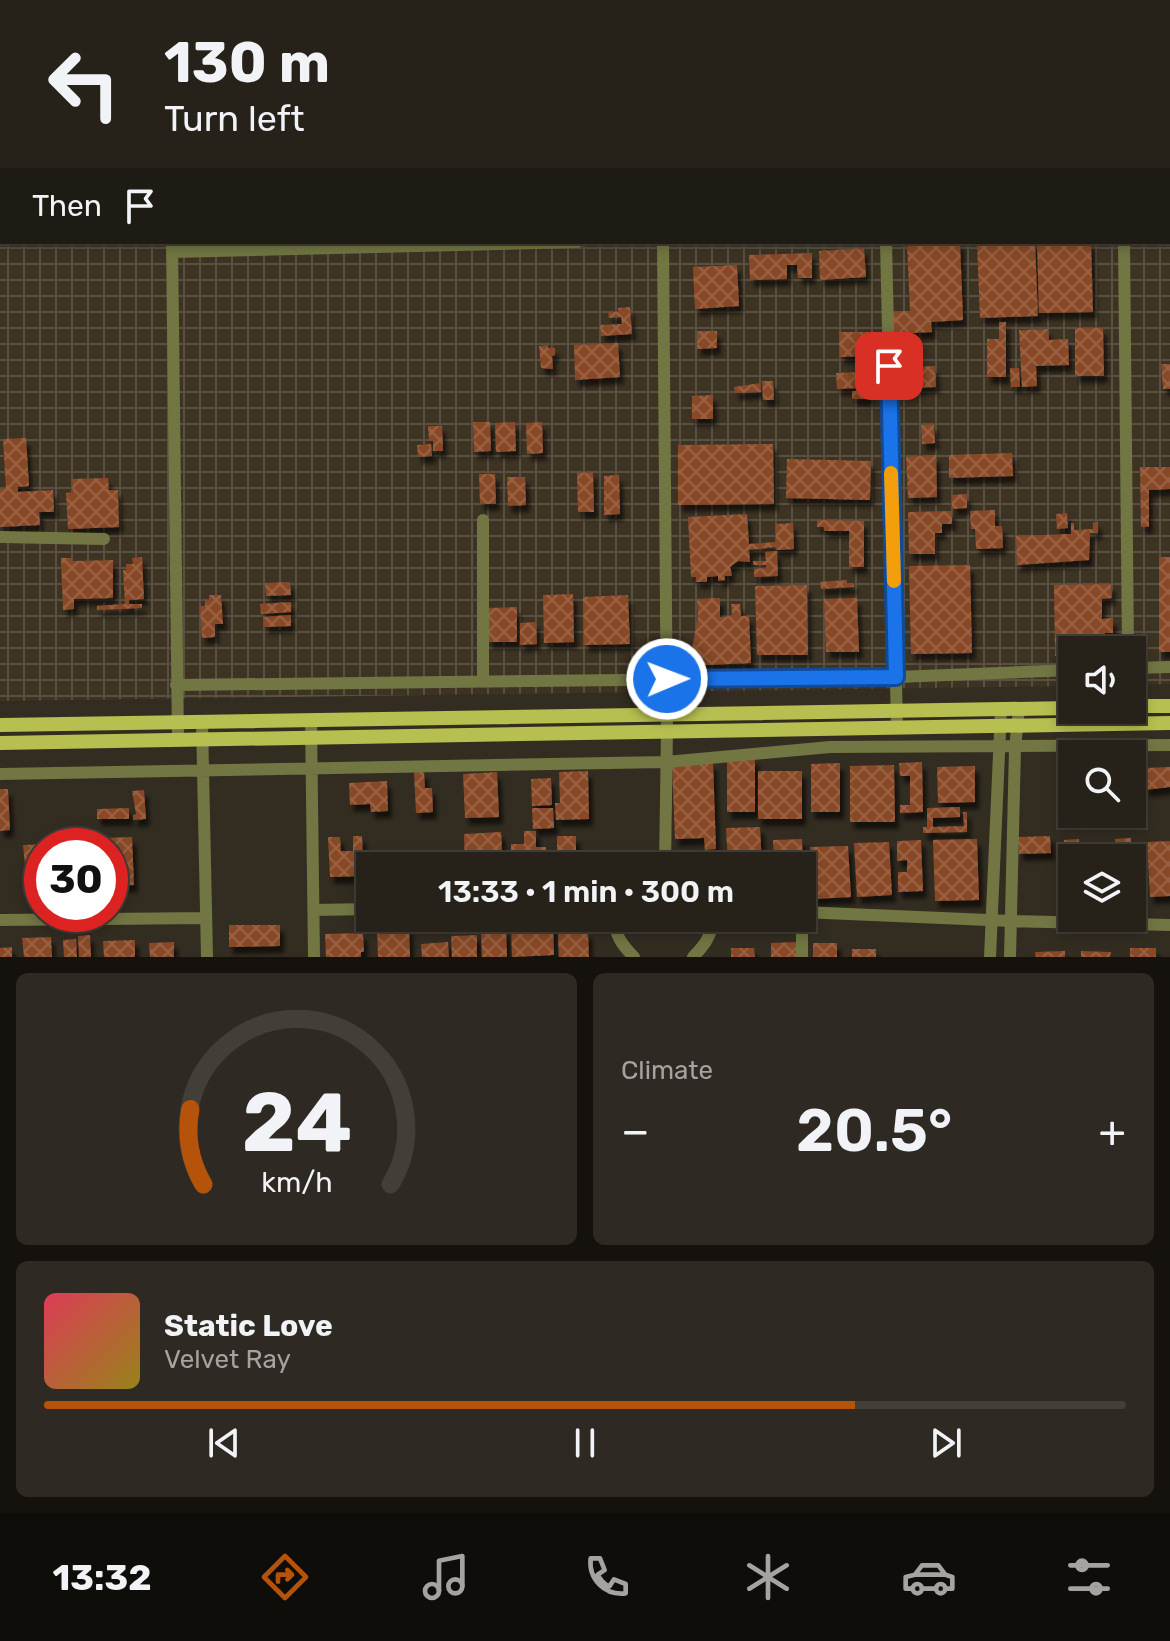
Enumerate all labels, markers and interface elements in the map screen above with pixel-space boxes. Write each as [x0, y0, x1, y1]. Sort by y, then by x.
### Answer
text: 130 m [164, 30, 330, 96]
icon: left [32, 32, 136, 136]
text: Turn left [164, 97, 305, 140]
icon: arrive [118, 184, 162, 228]
text: Then [32, 188, 102, 224]
pin [855, 332, 923, 400]
icon: arrive [867, 344, 911, 388]
map controls [1058, 636, 1146, 932]
button: sound [1058, 636, 1146, 724]
position arrow [625, 637, 709, 721]
button: search [1058, 740, 1146, 828]
speed limit sign: 30 [24, 828, 128, 932]
button: layers [1058, 844, 1146, 932]
text: 13:33 · 1 min · 300 m [438, 874, 734, 910]
text: Climate [621, 1055, 713, 1086]
text: 24 [241, 1073, 352, 1172]
text: 20.5° [796, 1095, 952, 1166]
text: − [621, 1105, 650, 1157]
text: + [1099, 1105, 1126, 1157]
text: km/h [261, 1165, 332, 1199]
text: Static Love [164, 1308, 333, 1344]
text: Velvet Ray [164, 1344, 291, 1375]
icon: previous [202, 1421, 246, 1465]
icon: pause [563, 1421, 607, 1465]
icon: next [924, 1421, 968, 1465]
icon: directions [257, 1549, 313, 1605]
icon: music [418, 1549, 474, 1605]
icon: phone [579, 1549, 635, 1605]
icon: climate [740, 1549, 796, 1605]
icon: car [901, 1549, 957, 1605]
icon: filters [1061, 1549, 1117, 1605]
text: 13:32 [52, 1556, 152, 1599]

